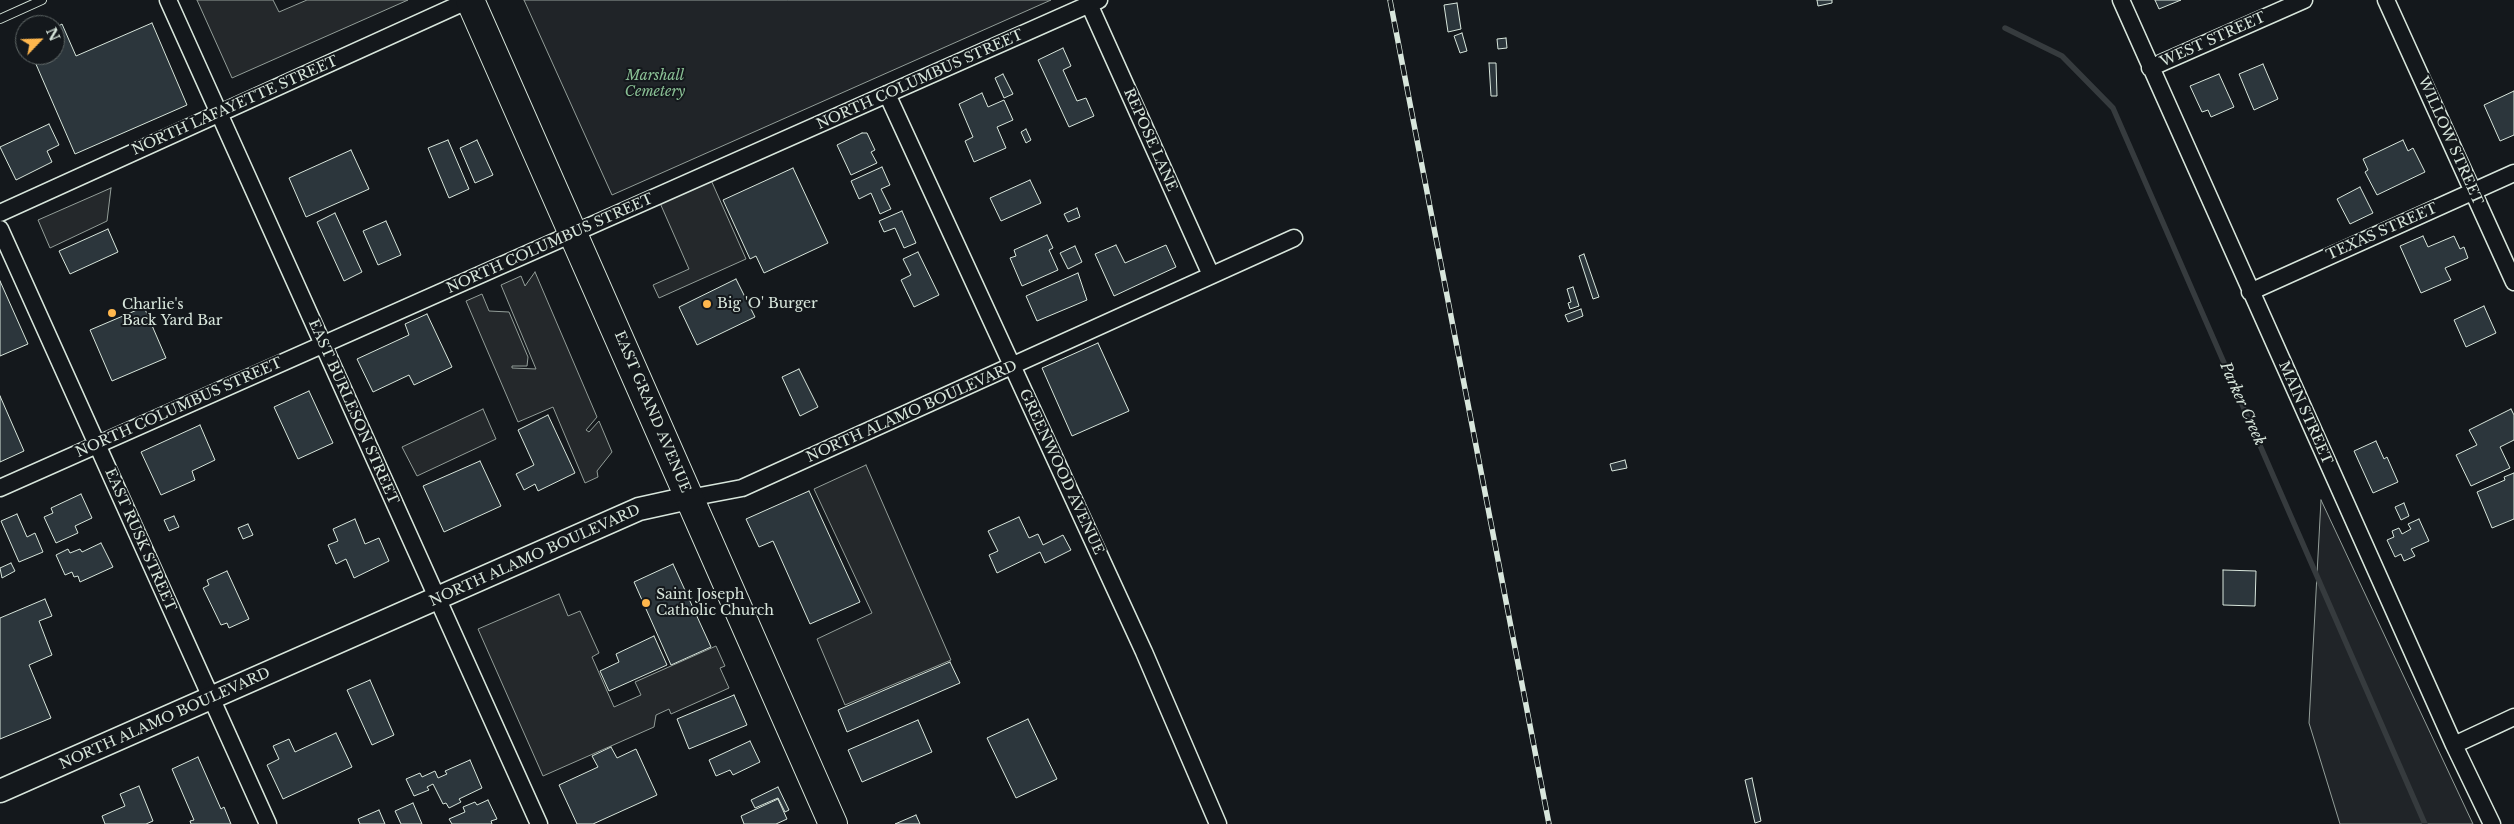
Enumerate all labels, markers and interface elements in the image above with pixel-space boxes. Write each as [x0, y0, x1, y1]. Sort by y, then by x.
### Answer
street label: WEST STREET [2158, 9, 2268, 71]
north arrow [15, 15, 65, 65]
text: N [42, 25, 64, 44]
street label: NORTH COLUMBUS STREET [814, 27, 1026, 133]
street label: NORTH LAFAYETTE STREET [129, 53, 341, 159]
park label: Marshall Cemetery [625, 68, 685, 100]
street label: WILLOW STREET [2414, 74, 2486, 208]
street label: REPOSE LANE [1120, 86, 1180, 194]
street label: NORTH COLUMBUS STREET [444, 191, 656, 297]
street label: TEXAS STREET [2324, 200, 2440, 264]
place label: Big 'O' Burger [717, 296, 818, 312]
place label: Charlie's Back Yard Bar [122, 297, 222, 330]
marker: Big 'O' Burger [701, 298, 713, 310]
marker: Charlie's Back Yard Bar [106, 307, 118, 319]
street label: EAST BURLESON STREET [305, 317, 401, 507]
street label: EAST GRAND AVENUE [610, 329, 694, 495]
street label: NORTH COLUMBUS STREET [73, 355, 285, 461]
street label: NORTH ALAMO BOULEVARD [804, 358, 1020, 466]
water label: Parker Creek [2216, 359, 2268, 449]
street label: MAIN STREET [2275, 359, 2335, 467]
street label: GREENWOOD AVENUE [1015, 387, 1107, 557]
street label: EAST RUSK STREET [101, 466, 179, 614]
street label: NORTH ALAMO BOULEVARD [427, 502, 643, 610]
place label: Saint Joseph Catholic Church [656, 587, 774, 620]
marker: Saint Joseph Catholic Church [640, 597, 652, 609]
street label: NORTH ALAMO BOULEVARD [57, 665, 273, 773]

